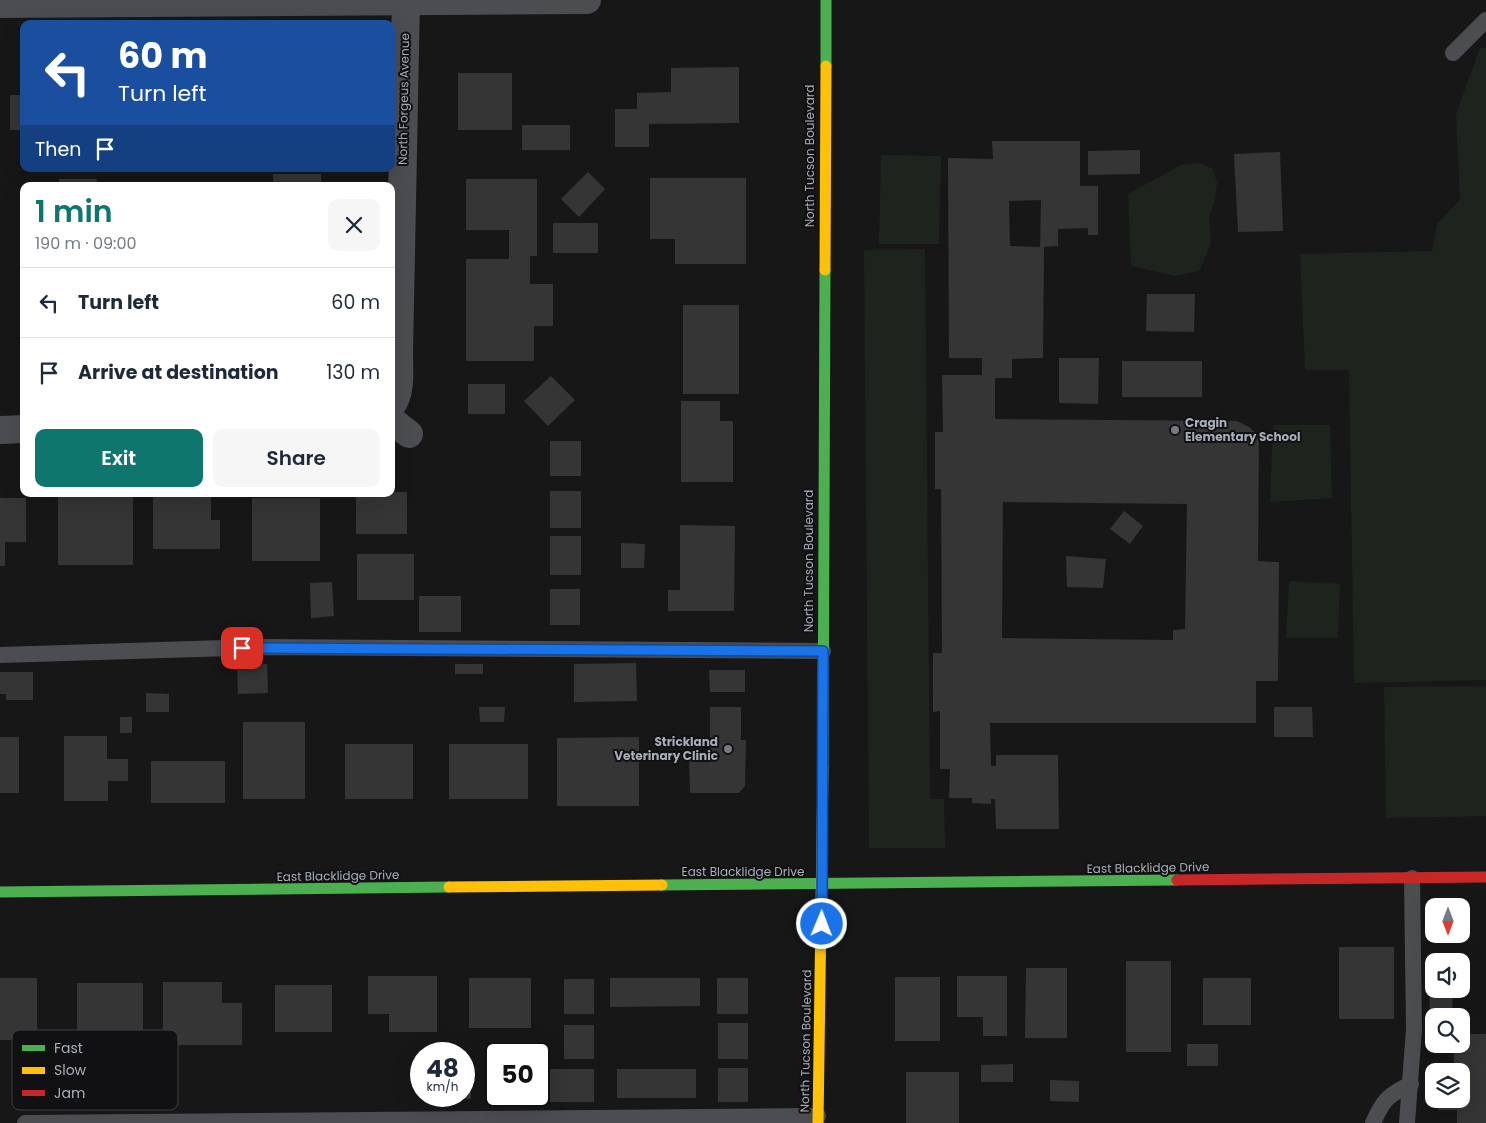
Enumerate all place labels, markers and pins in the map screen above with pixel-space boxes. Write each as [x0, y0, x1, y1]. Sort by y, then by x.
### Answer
place label: Cragin Elementary School [1185, 414, 1300, 445]
marker: Cragin Elementary School [1169, 424, 1181, 436]
pin [221, 627, 263, 669]
place label: Strickland Veterinary Clinic [614, 733, 718, 764]
marker: Strickland Veterinary Clinic [722, 743, 734, 755]

